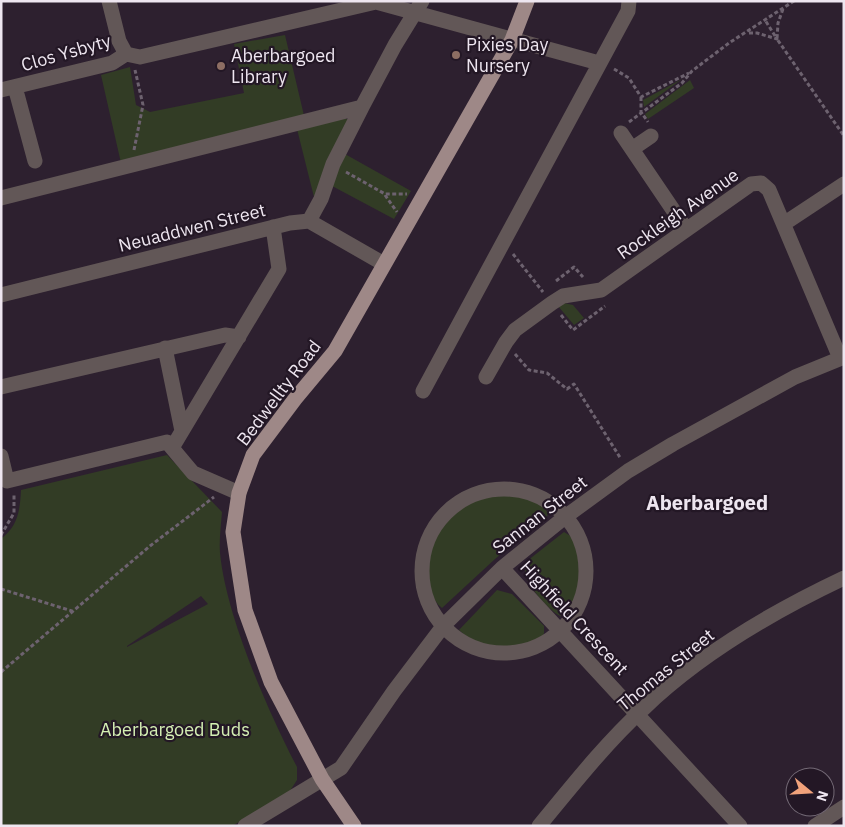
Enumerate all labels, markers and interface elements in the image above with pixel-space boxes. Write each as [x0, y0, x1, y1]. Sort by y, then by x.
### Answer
street label: Clos Ysbyty [18, 29, 114, 76]
place label: Pixies Day Nursery [466, 33, 549, 77]
place label: Aberbargoed Library [231, 44, 336, 88]
marker: Pixies Day Nursery [450, 49, 462, 61]
marker: Aberbargoed Library [215, 60, 227, 72]
street label: Rockleigh Avenue [612, 163, 743, 264]
street label: Neuaddwen Street [116, 198, 268, 257]
street label: Bedwellty Road [231, 335, 326, 450]
street label: Sannan Street [488, 470, 592, 559]
district label: Aberbargoed [646, 489, 768, 516]
street label: Highfield Crescent [515, 556, 633, 680]
street label: Thomas Street [612, 623, 719, 716]
park label: Aberbargoed Buds [100, 718, 250, 741]
north arrow [785, 767, 835, 817]
text: N [812, 788, 832, 804]

